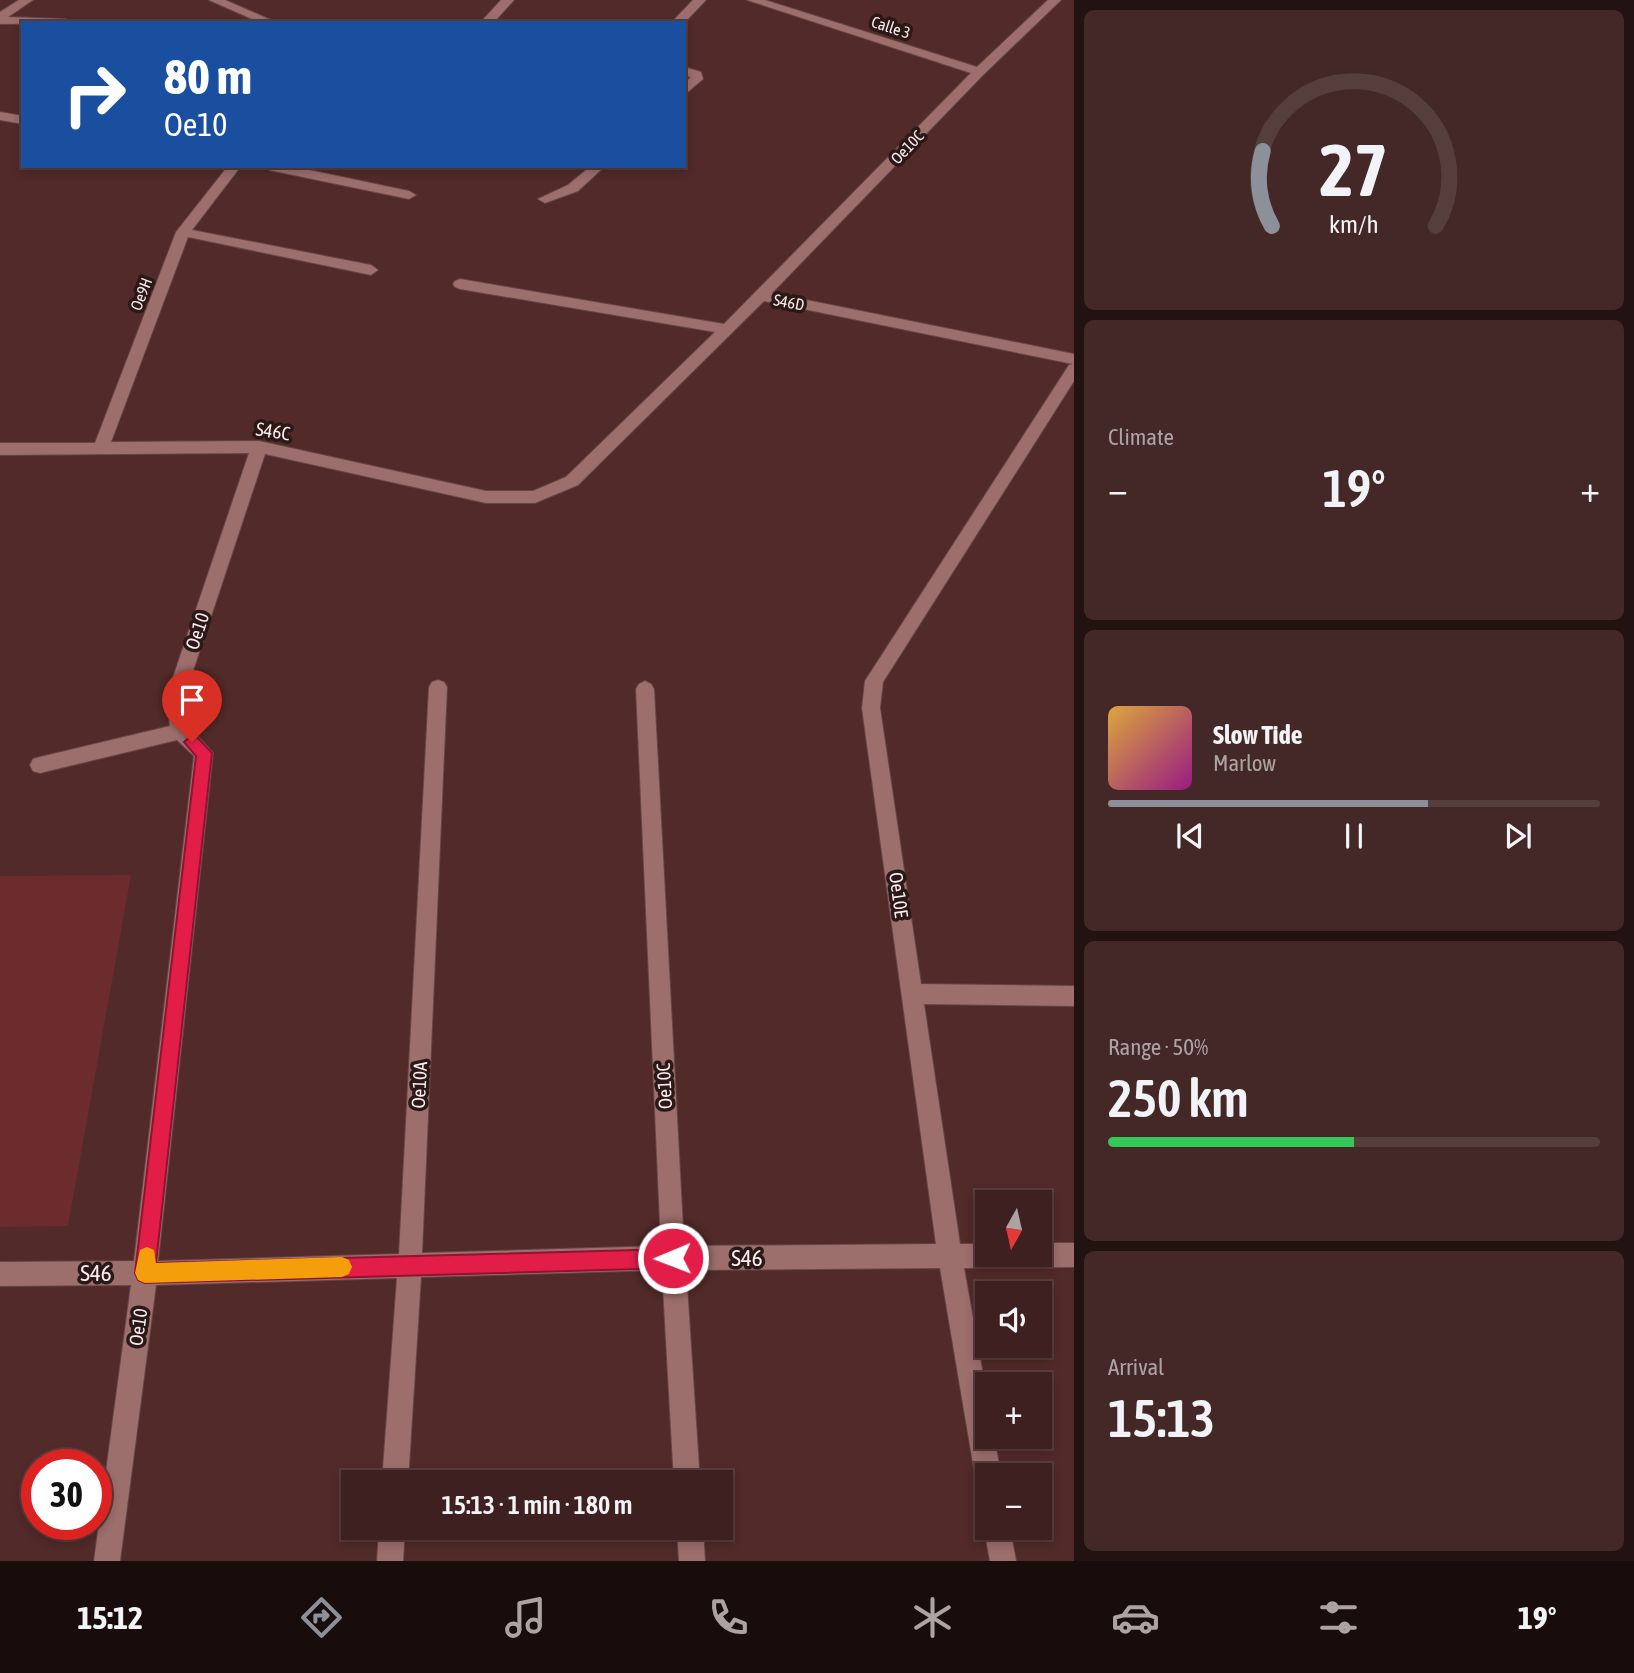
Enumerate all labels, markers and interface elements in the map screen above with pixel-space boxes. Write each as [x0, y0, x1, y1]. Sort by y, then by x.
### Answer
street label: Calle 3 [869, 12, 913, 42]
text: 80 m [164, 48, 252, 104]
icon: right [49, 49, 140, 140]
text: Oe10 [164, 106, 227, 143]
street label: Oe10C [887, 127, 927, 167]
text: 27 [1320, 128, 1388, 211]
text: km/h [1329, 210, 1379, 238]
street label: Oe9H [127, 275, 155, 313]
street label: S46D [772, 290, 806, 314]
street label: S46C [254, 417, 292, 445]
text: Climate [1108, 424, 1174, 450]
text: 19° [1322, 458, 1386, 518]
text: − [1108, 467, 1128, 510]
text: + [1580, 467, 1600, 510]
street label: Oe10 [181, 610, 213, 652]
pin [162, 670, 222, 742]
icon: arrive [173, 681, 211, 719]
text: Slow Tide [1213, 720, 1303, 750]
text: Marlow [1213, 750, 1276, 776]
icon: previous [1171, 817, 1209, 855]
icon: pause [1335, 817, 1373, 855]
icon: next [1499, 817, 1537, 855]
street label: Oe10E [885, 871, 913, 919]
text: Range · 50% [1108, 1034, 1208, 1060]
street label: Oe10A [407, 1060, 431, 1109]
street label: Oe10C [652, 1062, 676, 1110]
text: 250 km [1108, 1068, 1249, 1128]
north arrow [975, 1190, 1052, 1267]
map controls [975, 1190, 1052, 1540]
position arrow [636, 1221, 710, 1295]
street label: S46 [731, 1245, 763, 1271]
street label: S46 [80, 1260, 112, 1286]
button: sound [975, 1281, 1052, 1358]
street label: Oe10 [124, 1307, 152, 1347]
text: Arrival [1108, 1354, 1164, 1380]
button: + [975, 1372, 1052, 1449]
text: 15:13 [1108, 1388, 1215, 1448]
speed limit sign: 30 [21, 1449, 112, 1540]
button: − [975, 1463, 1052, 1540]
text: 15:13 · 1 min · 180 m [442, 1490, 632, 1520]
icon: directions [297, 1593, 346, 1642]
icon: music [501, 1593, 550, 1642]
icon: phone [704, 1593, 753, 1642]
icon: climate [908, 1593, 957, 1642]
icon: car [1111, 1593, 1160, 1642]
icon: filters [1314, 1593, 1363, 1642]
text: 15:12 [77, 1599, 143, 1636]
text: 19° [1518, 1599, 1557, 1636]

